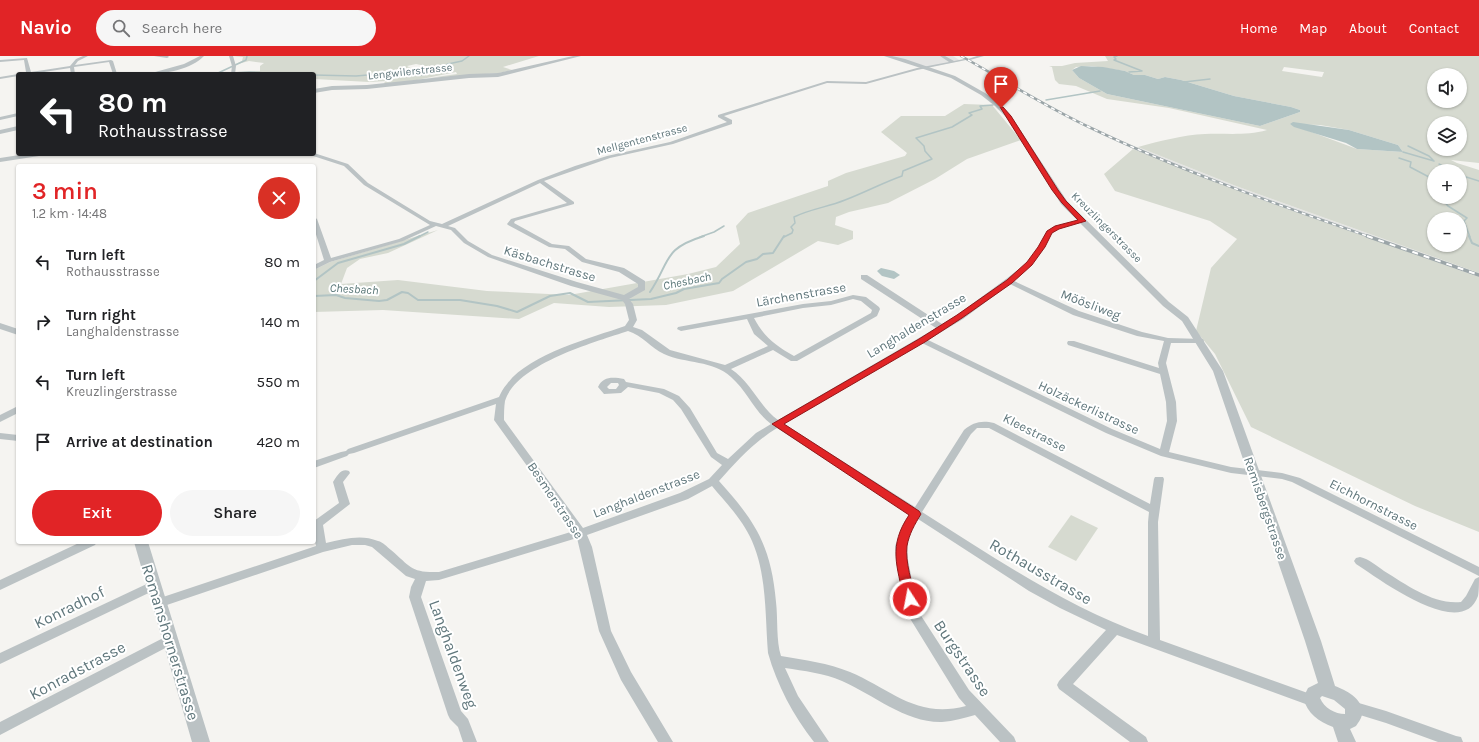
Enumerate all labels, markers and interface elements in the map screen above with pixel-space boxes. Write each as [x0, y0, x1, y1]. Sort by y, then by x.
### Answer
search box [96, 10, 376, 46]
text: Navio [20, 17, 72, 39]
icon: search [110, 17, 132, 39]
text: Search here [142, 19, 222, 37]
text: Home [1240, 20, 1277, 37]
text: Map [1299, 20, 1327, 37]
text: About [1349, 20, 1387, 37]
text: Contact [1409, 20, 1459, 37]
street label: Lengwilerstrasse [367, 61, 453, 82]
pin [984, 67, 1018, 108]
map controls [1427, 68, 1467, 252]
button: sound [1427, 68, 1467, 108]
icon: arrive [990, 73, 1012, 95]
text: 80 m [98, 86, 167, 119]
icon: left [32, 88, 84, 140]
button: layers [1427, 116, 1467, 156]
text: Rothausstrasse [98, 120, 228, 142]
street label: Mellgentenstrasse [595, 121, 689, 158]
button: + [1427, 164, 1467, 204]
text: 3 min [32, 177, 98, 205]
button: close [258, 177, 300, 219]
street label: Kreuzlingerstrasse [1069, 189, 1145, 265]
text: 1.2 km · 14:48 [32, 206, 107, 221]
button: − [1427, 212, 1467, 252]
street label: Käsbachstrasse [502, 242, 598, 285]
text: Turn left [66, 246, 125, 264]
icon: left [32, 251, 54, 273]
text: 80 m [264, 253, 300, 271]
text: Rothausstrasse [66, 264, 160, 279]
water label: Chesbach [662, 269, 712, 293]
street label: Lärchenstrasse [755, 279, 847, 310]
water label: Chesbach [329, 281, 379, 297]
street label: Möösliweg [1059, 286, 1124, 323]
street label: Langhaldenstrasse [864, 290, 969, 361]
text: Turn right [66, 306, 136, 324]
icon: right [32, 311, 54, 333]
text: 140 m [260, 313, 300, 331]
text: Langhaldenstrasse [66, 324, 179, 339]
text: Turn left [66, 366, 125, 384]
icon: left [32, 371, 54, 393]
text: 550 m [257, 373, 300, 391]
street label: Holzäckerlistrasse [1036, 377, 1142, 438]
text: Kreuzlingerstrasse [66, 384, 177, 399]
street label: Kleestrasse [1001, 410, 1069, 455]
icon: arrive [32, 431, 54, 453]
text: Arrive at destination [66, 433, 213, 451]
text: 420 m [256, 433, 300, 451]
street label: Remisbergstrasse [1241, 455, 1290, 562]
street label: Besmerstrasse [524, 459, 587, 542]
street label: Langhaldenstrasse [591, 466, 702, 521]
street label: Eichhornstrasse [1327, 476, 1421, 533]
button: Exit [32, 490, 162, 536]
button: Share [170, 490, 300, 536]
street label: Rothausstrasse [986, 534, 1095, 608]
street label: Romanshornerstrasse [138, 562, 203, 723]
position arrow [889, 578, 931, 620]
street label: Konradhof [31, 582, 108, 633]
street label: Langhaldenweg [425, 597, 482, 711]
street label: Burgstrasse [930, 616, 995, 700]
street label: Konradstrasse [26, 637, 129, 704]

